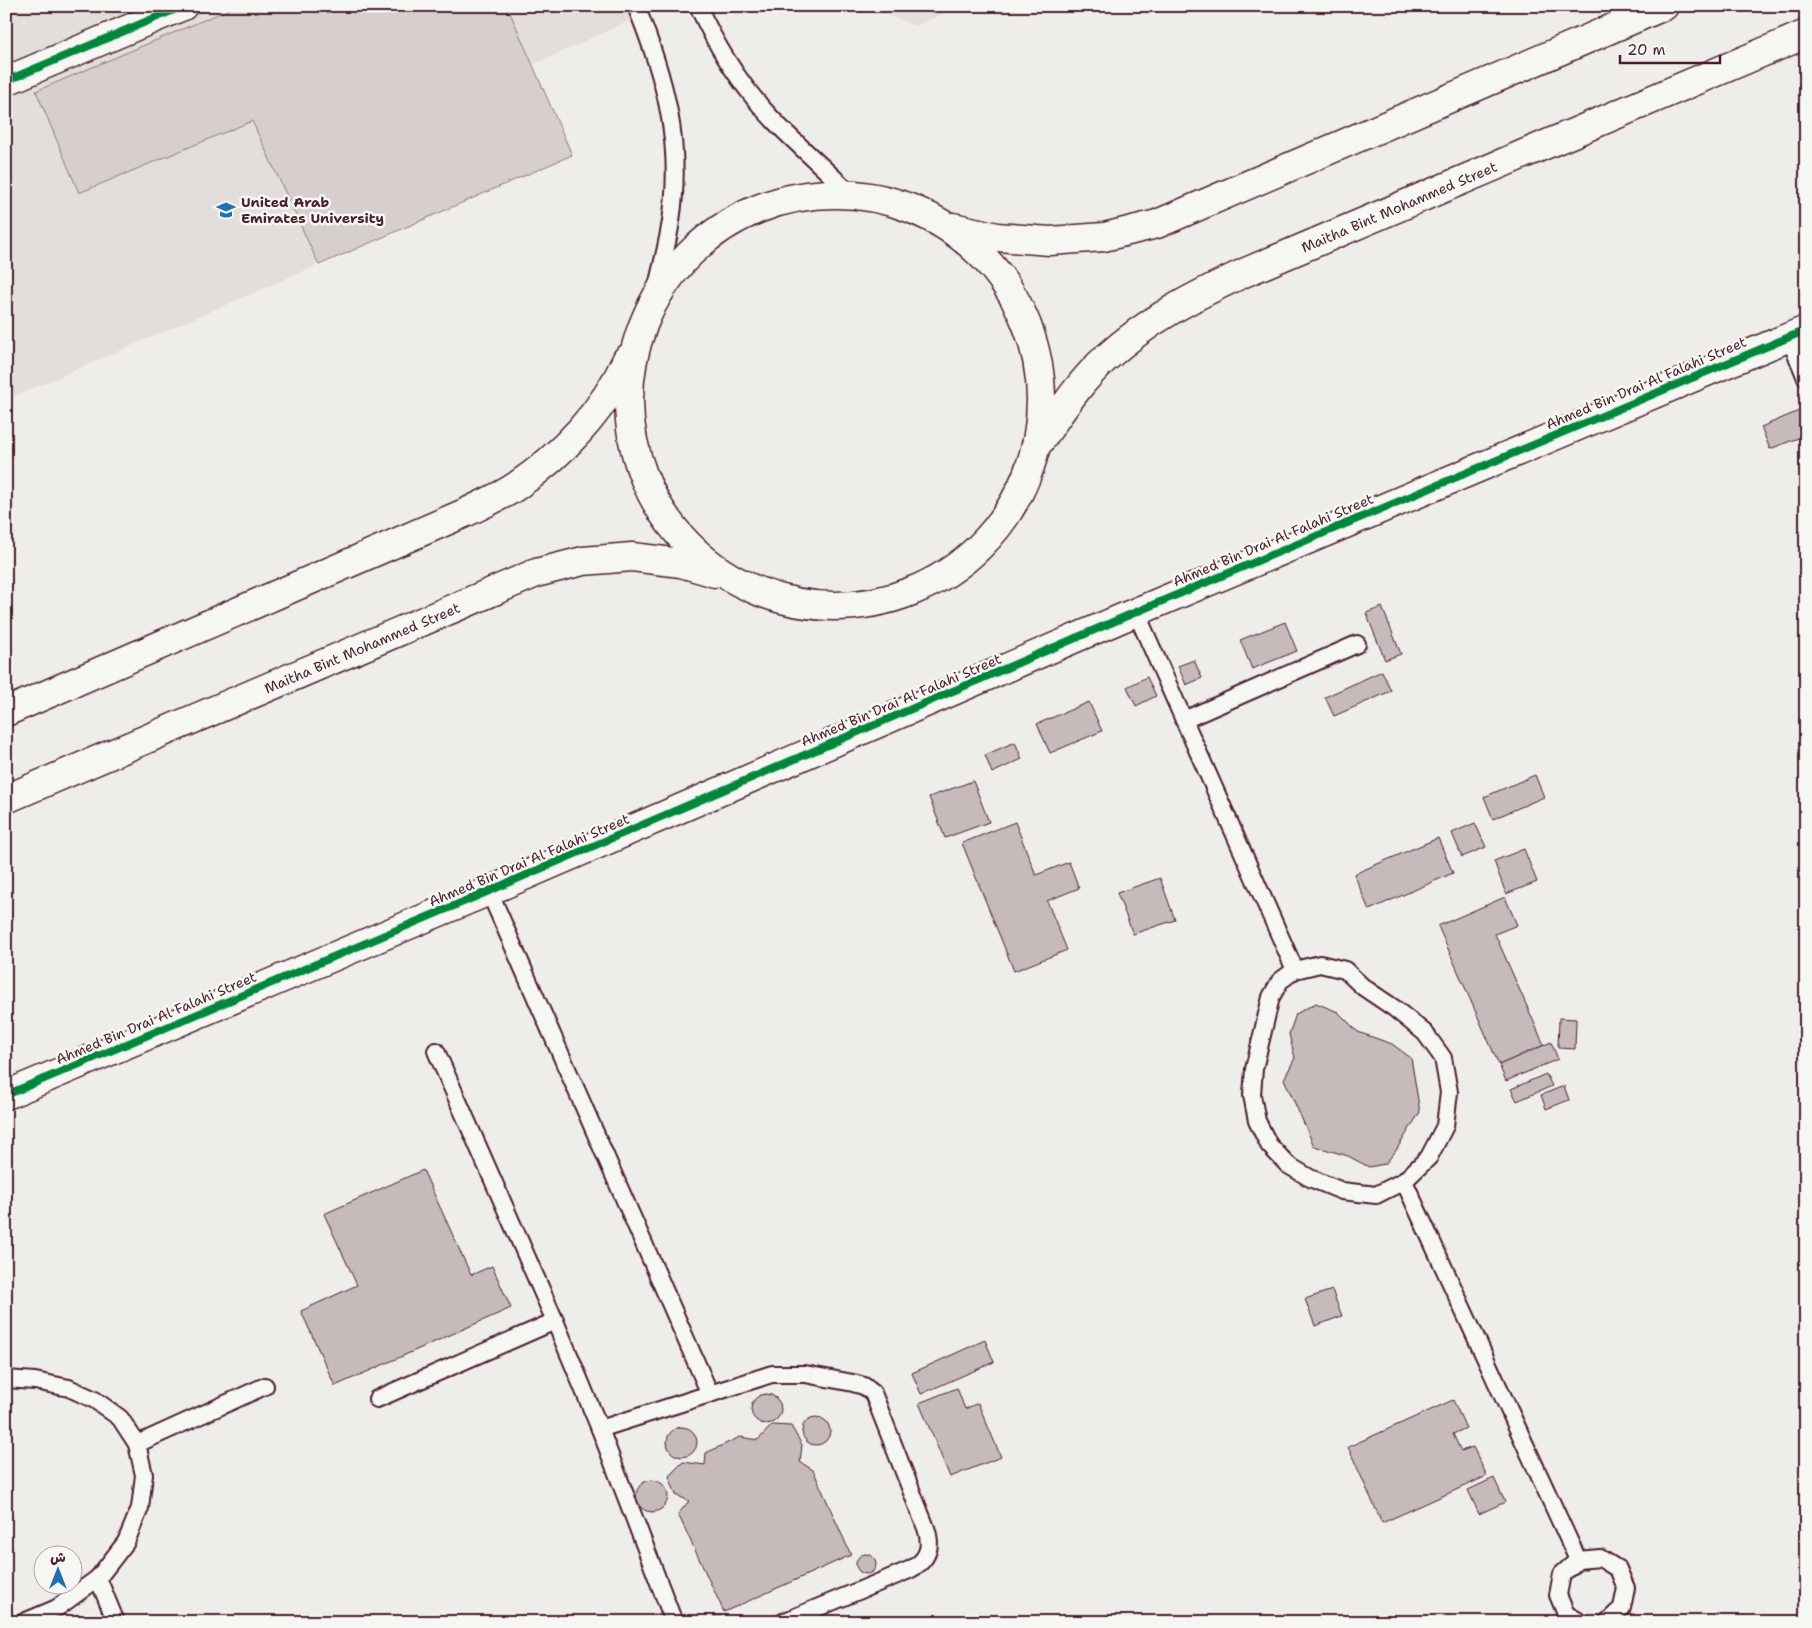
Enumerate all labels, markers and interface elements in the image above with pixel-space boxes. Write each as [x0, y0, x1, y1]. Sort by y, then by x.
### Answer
scale bar [1620, 32, 1720, 64]
text: 20 m [1627, 40, 1666, 60]
street label: Maitha Bint Mohammed Street [1298, 158, 1500, 256]
place label: United Arab Emirates University [241, 193, 384, 227]
school or university icon: United Arab Emirates University [215, 199, 237, 221]
street label: Ahmed Bin Drai Al Falahi Street [1543, 332, 1749, 434]
street label: Ahmed Bin Drai Al Falahi Street [1170, 489, 1376, 591]
street label: Maitha Bint Mohammed Street [261, 599, 463, 697]
street label: Ahmed Bin Drai Al Falahi Street [798, 649, 1004, 751]
street label: Ahmed Bin Drai Al Falahi Street [426, 809, 632, 911]
street label: Ahmed Bin Drai Al Falahi Street [53, 967, 259, 1069]
north arrow [32, 1546, 82, 1596]
text: ش [50, 1548, 66, 1566]

